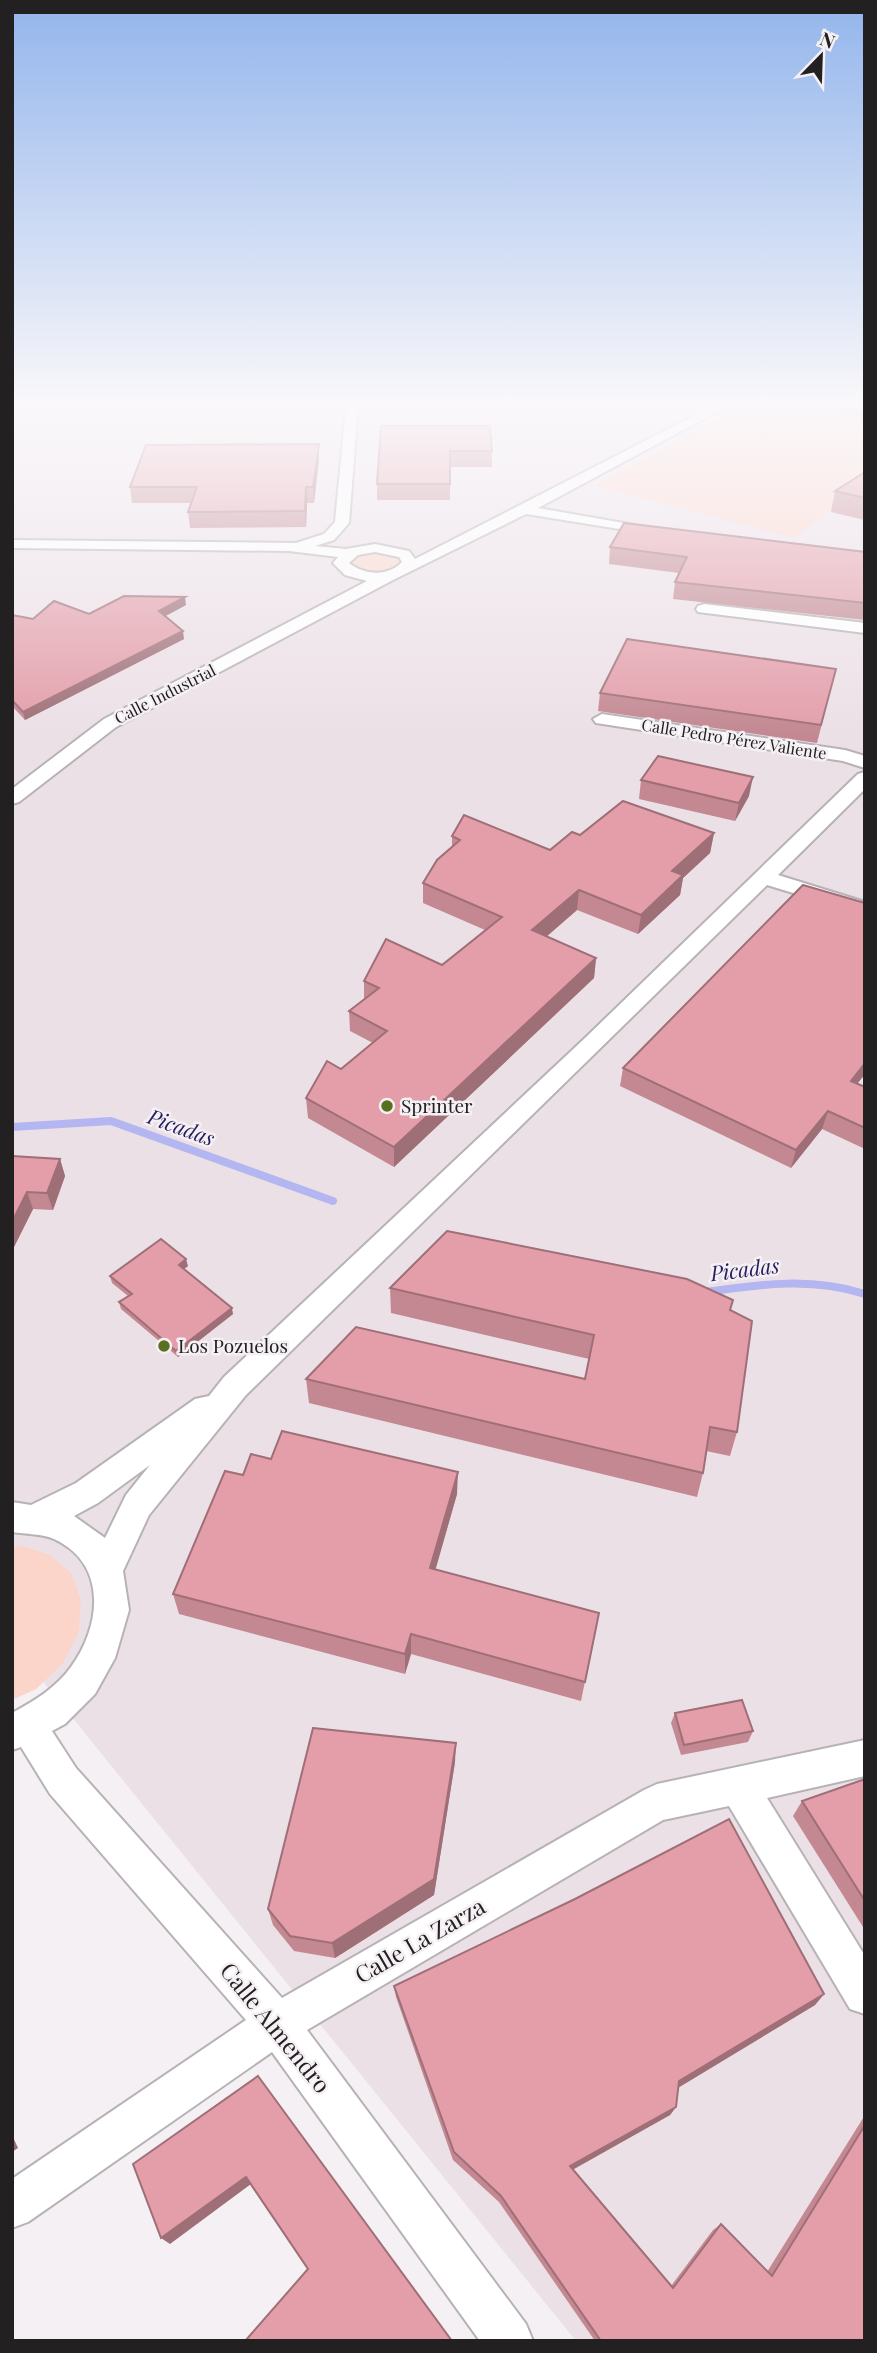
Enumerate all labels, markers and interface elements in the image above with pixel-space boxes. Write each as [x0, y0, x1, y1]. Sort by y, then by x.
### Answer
north arrow [786, 21, 856, 91]
text: N [817, 25, 840, 54]
street label: Calle Industrial [111, 659, 219, 728]
street label: Calle Pedro Pérez Valiente [640, 713, 828, 764]
place label: Sprinter [401, 1092, 473, 1118]
marker: Sprinter [379, 1098, 395, 1114]
water label: Picadas [143, 1101, 219, 1151]
water label: Picadas [708, 1250, 781, 1286]
place label: Los Pozuelos [178, 1332, 288, 1358]
marker: Los Pozuelos [156, 1338, 172, 1354]
street label: Calle La Zarza [348, 1890, 491, 1990]
street label: Calle Almendro [214, 1955, 338, 2099]

